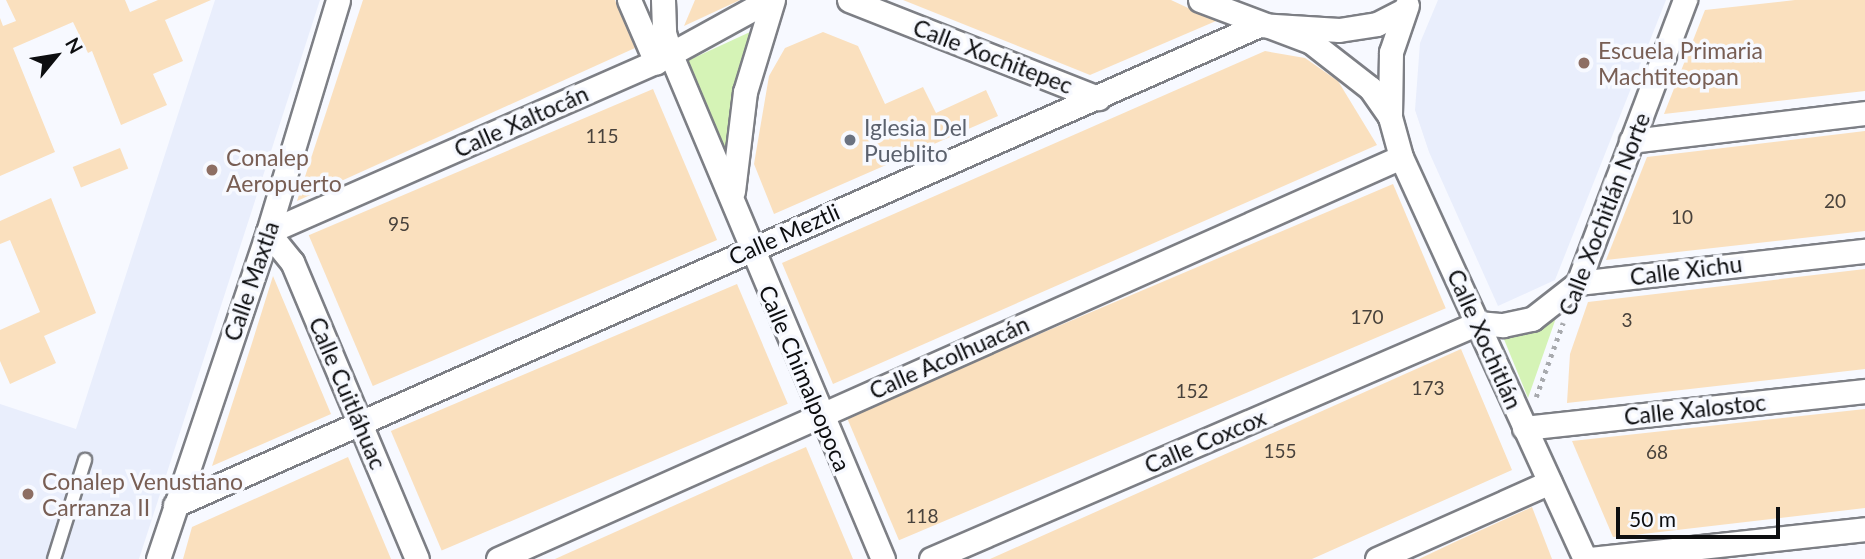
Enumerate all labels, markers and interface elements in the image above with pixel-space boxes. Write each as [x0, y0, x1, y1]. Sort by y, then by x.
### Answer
street label: Calle Xochitepec [909, 13, 1077, 99]
north arrow [21, 21, 91, 91]
text: N [61, 33, 88, 57]
place label: Escuela Primaria Machtiteopan [1598, 36, 1763, 90]
marker: Escuela Primaria Machtiteopan [1576, 55, 1592, 71]
street label: Calle Xaltocán [450, 79, 592, 163]
street label: Calle Xochitlán Norte [1553, 109, 1655, 319]
place label: Iglesia Del Pueblito [864, 113, 967, 167]
house number: 115 [585, 125, 619, 147]
marker: Iglesia Del Pueblito [842, 132, 858, 148]
place label: Conalep Aeropuerto [226, 143, 342, 197]
marker: Conalep Aeropuerto [204, 162, 220, 178]
house number: 20 [1824, 190, 1846, 212]
street label: Calle Meztli [724, 197, 844, 271]
house number: 10 [1671, 206, 1693, 228]
house number: 95 [388, 213, 410, 235]
street label: Calle Maxtla [218, 218, 284, 344]
street label: Calle Xichu [1628, 249, 1744, 291]
street label: Calle Xochitlán [1442, 265, 1528, 413]
street label: Calle Chimalpopoca [753, 281, 857, 475]
house number: 170 [1350, 306, 1384, 328]
street label: Calle Acolhuacán [865, 309, 1033, 405]
house number: 3 [1621, 309, 1633, 331]
street label: Calle Cuitláhuac [304, 313, 392, 473]
house number: 173 [1411, 377, 1445, 399]
house number: 152 [1175, 380, 1209, 402]
street label: Calle Xalostoc [1623, 388, 1767, 430]
street label: Calle Coxcox [1140, 403, 1270, 479]
house number: 155 [1263, 440, 1297, 462]
house number: 68 [1646, 441, 1668, 463]
place label: Conalep Venustiano Carranza II [42, 467, 244, 521]
marker: Conalep Venustiano Carranza II [20, 486, 36, 502]
scale bar [1620, 492, 1784, 536]
house number: 118 [905, 505, 939, 527]
text: 50 m [1629, 506, 1676, 531]

